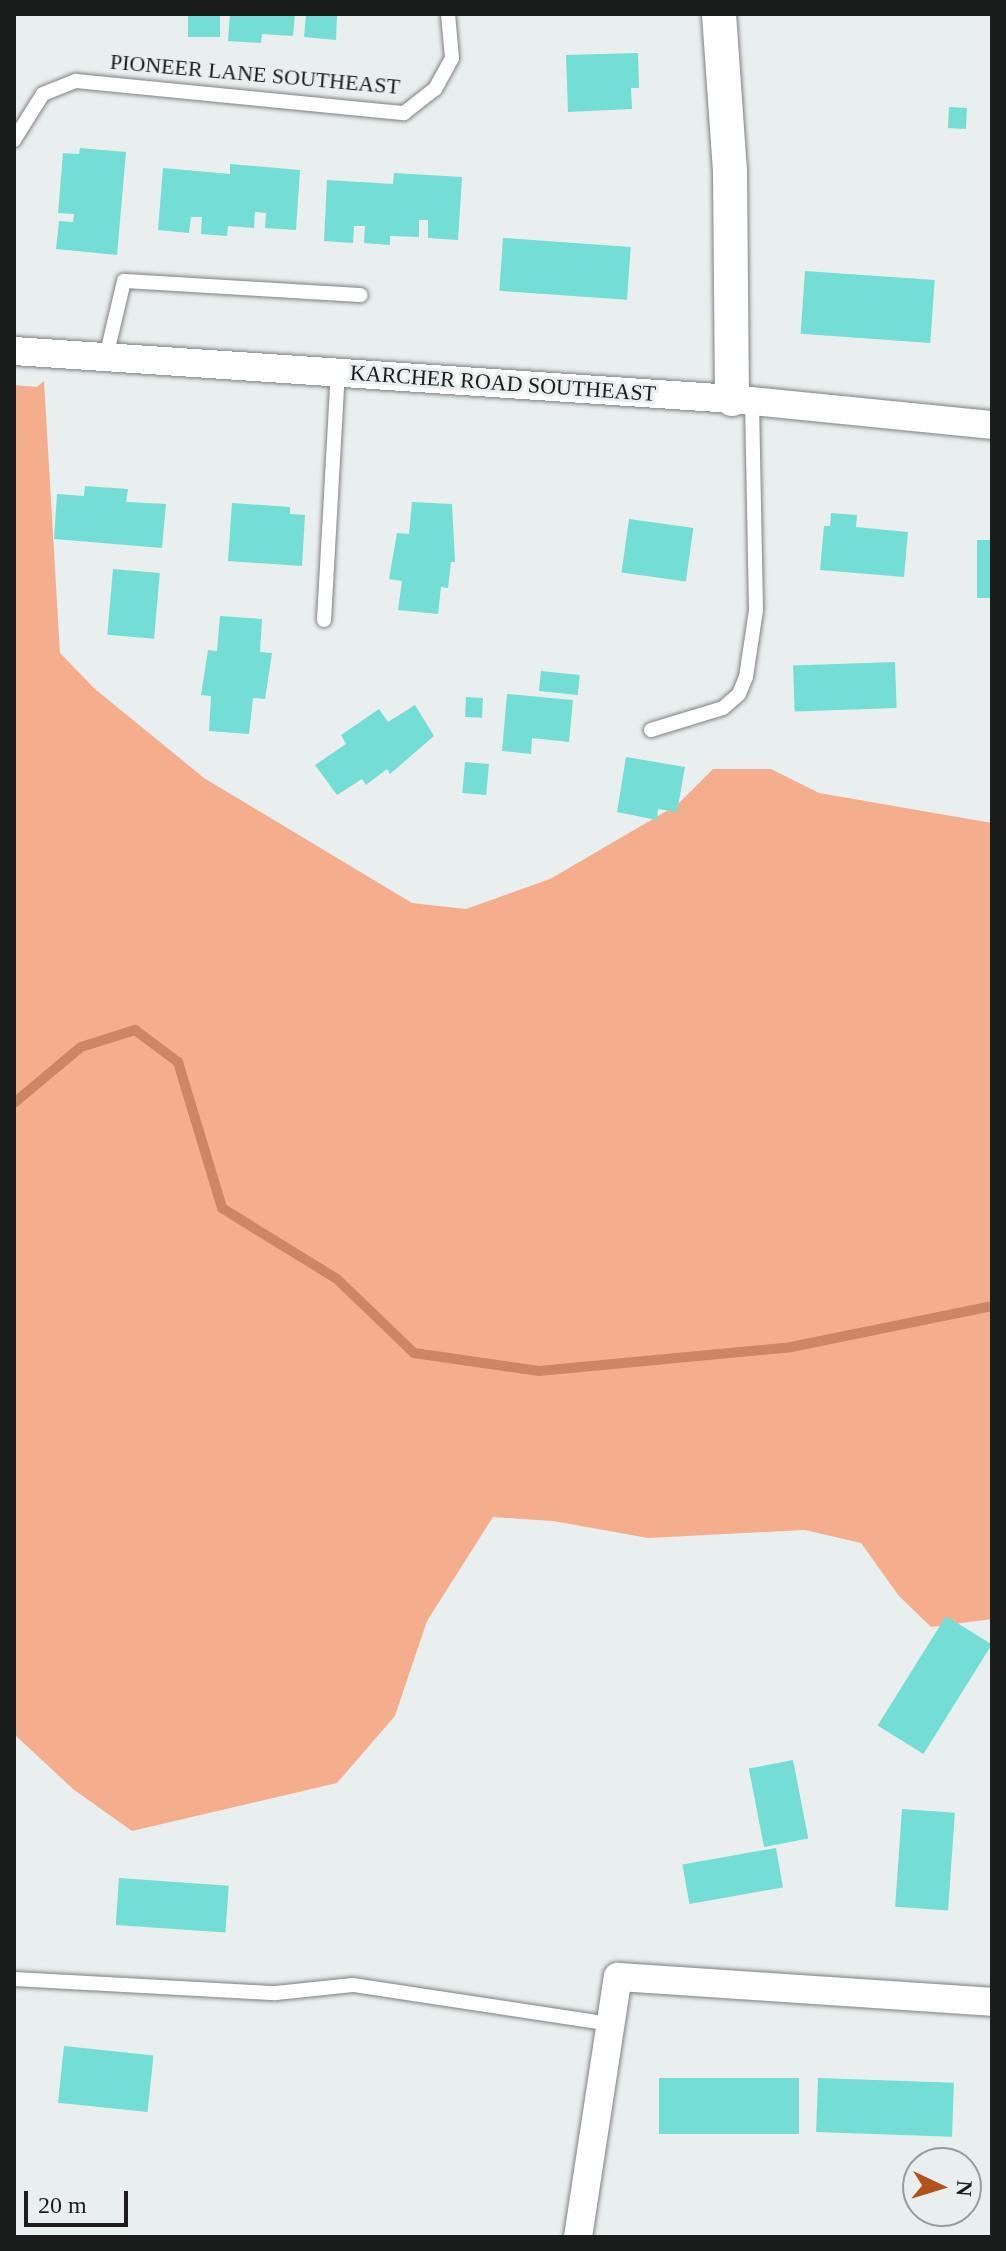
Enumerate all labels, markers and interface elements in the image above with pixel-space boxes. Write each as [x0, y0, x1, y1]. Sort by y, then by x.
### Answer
street label: PIONEER LANE SOUTHEAST [109, 48, 401, 100]
street label: KARCHER ROAD SOUTHEAST [349, 359, 657, 407]
north arrow [902, 2147, 982, 2227]
scale bar [28, 2175, 132, 2225]
text: N [951, 2180, 977, 2197]
text: 20 m [38, 2192, 87, 2218]

